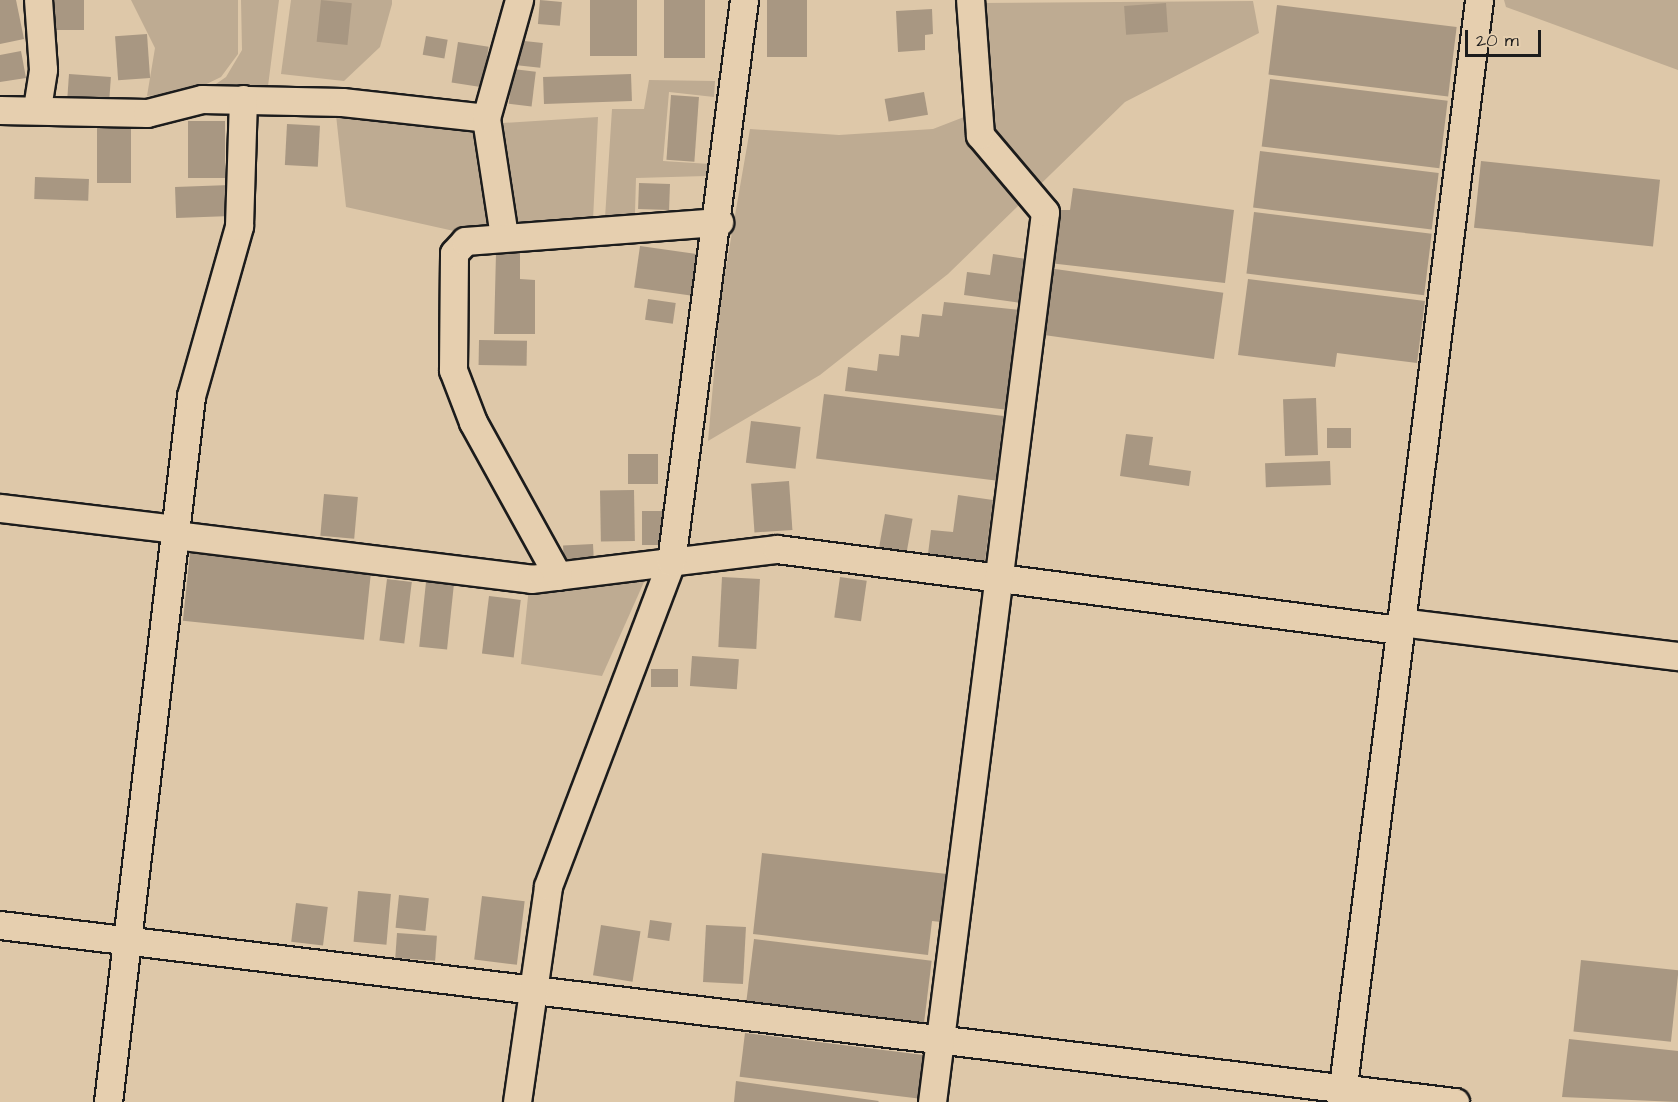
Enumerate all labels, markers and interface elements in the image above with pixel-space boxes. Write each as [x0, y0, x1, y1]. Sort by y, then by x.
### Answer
scale bar [1468, 18, 1544, 56]
text: 20 m [1476, 28, 1519, 53]

